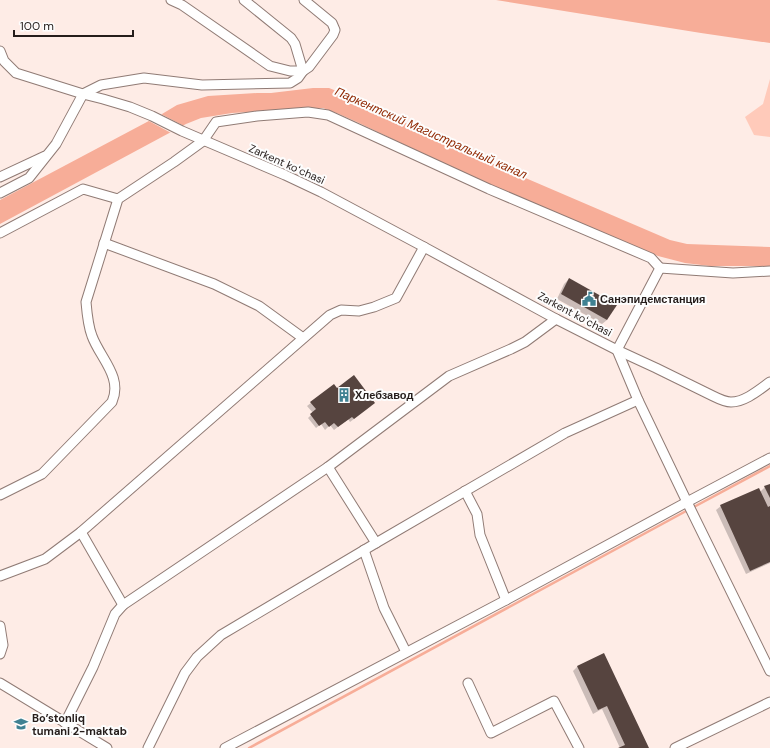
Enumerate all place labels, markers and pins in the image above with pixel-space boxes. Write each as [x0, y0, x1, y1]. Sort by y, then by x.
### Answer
public building icon: Санэпидемстанция [581, 291, 597, 307]
place label: Санэпидемстанция [600, 292, 705, 306]
building icon: Хлебзавод [336, 387, 352, 403]
place label: Хлебзавод [355, 388, 413, 402]
place label: Bo’stonliq tumani 2-maktab [32, 711, 127, 738]
school or university icon: Bo’stonliq tumani 2-maktab [13, 716, 29, 732]

